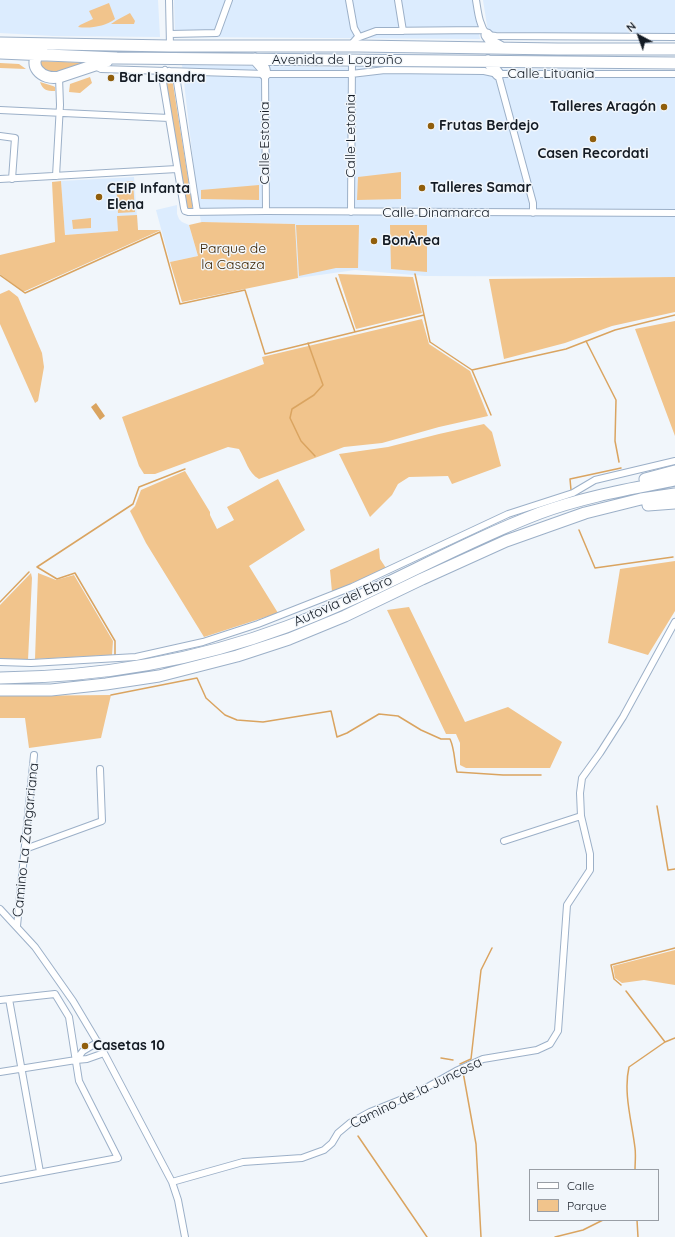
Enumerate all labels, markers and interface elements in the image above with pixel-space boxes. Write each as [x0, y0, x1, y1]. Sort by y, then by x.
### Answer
north arrow [619, 16, 659, 56]
text: N [623, 19, 639, 35]
street label: Avenida de Logroño [272, 52, 402, 68]
street label: Calle Lituania [508, 66, 594, 82]
place label: Bar Lisandra [119, 70, 206, 86]
marker: Bar Lisandra [106, 73, 116, 83]
street label: Calle Letonia [343, 94, 359, 178]
place label: Talleres Aragón [550, 99, 656, 115]
street label: Calle Estonia [257, 102, 273, 184]
marker: Talleres Aragón [659, 102, 669, 112]
place label: Frutas Berdejo [439, 118, 539, 134]
marker: Frutas Berdejo [426, 121, 436, 131]
marker: Casen Recordati [588, 134, 598, 144]
place label: Casen Recordati [537, 146, 649, 162]
place label: Talleres Samar [430, 180, 531, 196]
place label: CEIP Infanta Elena [107, 181, 190, 214]
marker: Talleres Samar [417, 183, 427, 193]
marker: CEIP Infanta Elena [94, 192, 104, 202]
street label: Calle Dinamarca [382, 205, 490, 221]
place label: BonÀrea [382, 233, 440, 249]
marker: BonÀrea [369, 236, 379, 246]
park label: Parque de la Casaza [200, 241, 266, 274]
street label: Autovía del Ebro [291, 572, 395, 630]
street label: Camino La Zangarriana [10, 762, 42, 918]
place label: Casetas 10 [93, 1038, 165, 1054]
marker: Casetas 10 [80, 1041, 90, 1051]
street label: Camino de la Juncosa [347, 1054, 485, 1132]
legend [529, 1169, 659, 1221]
text: Calle [567, 1178, 594, 1193]
text: Parque [567, 1198, 607, 1213]

